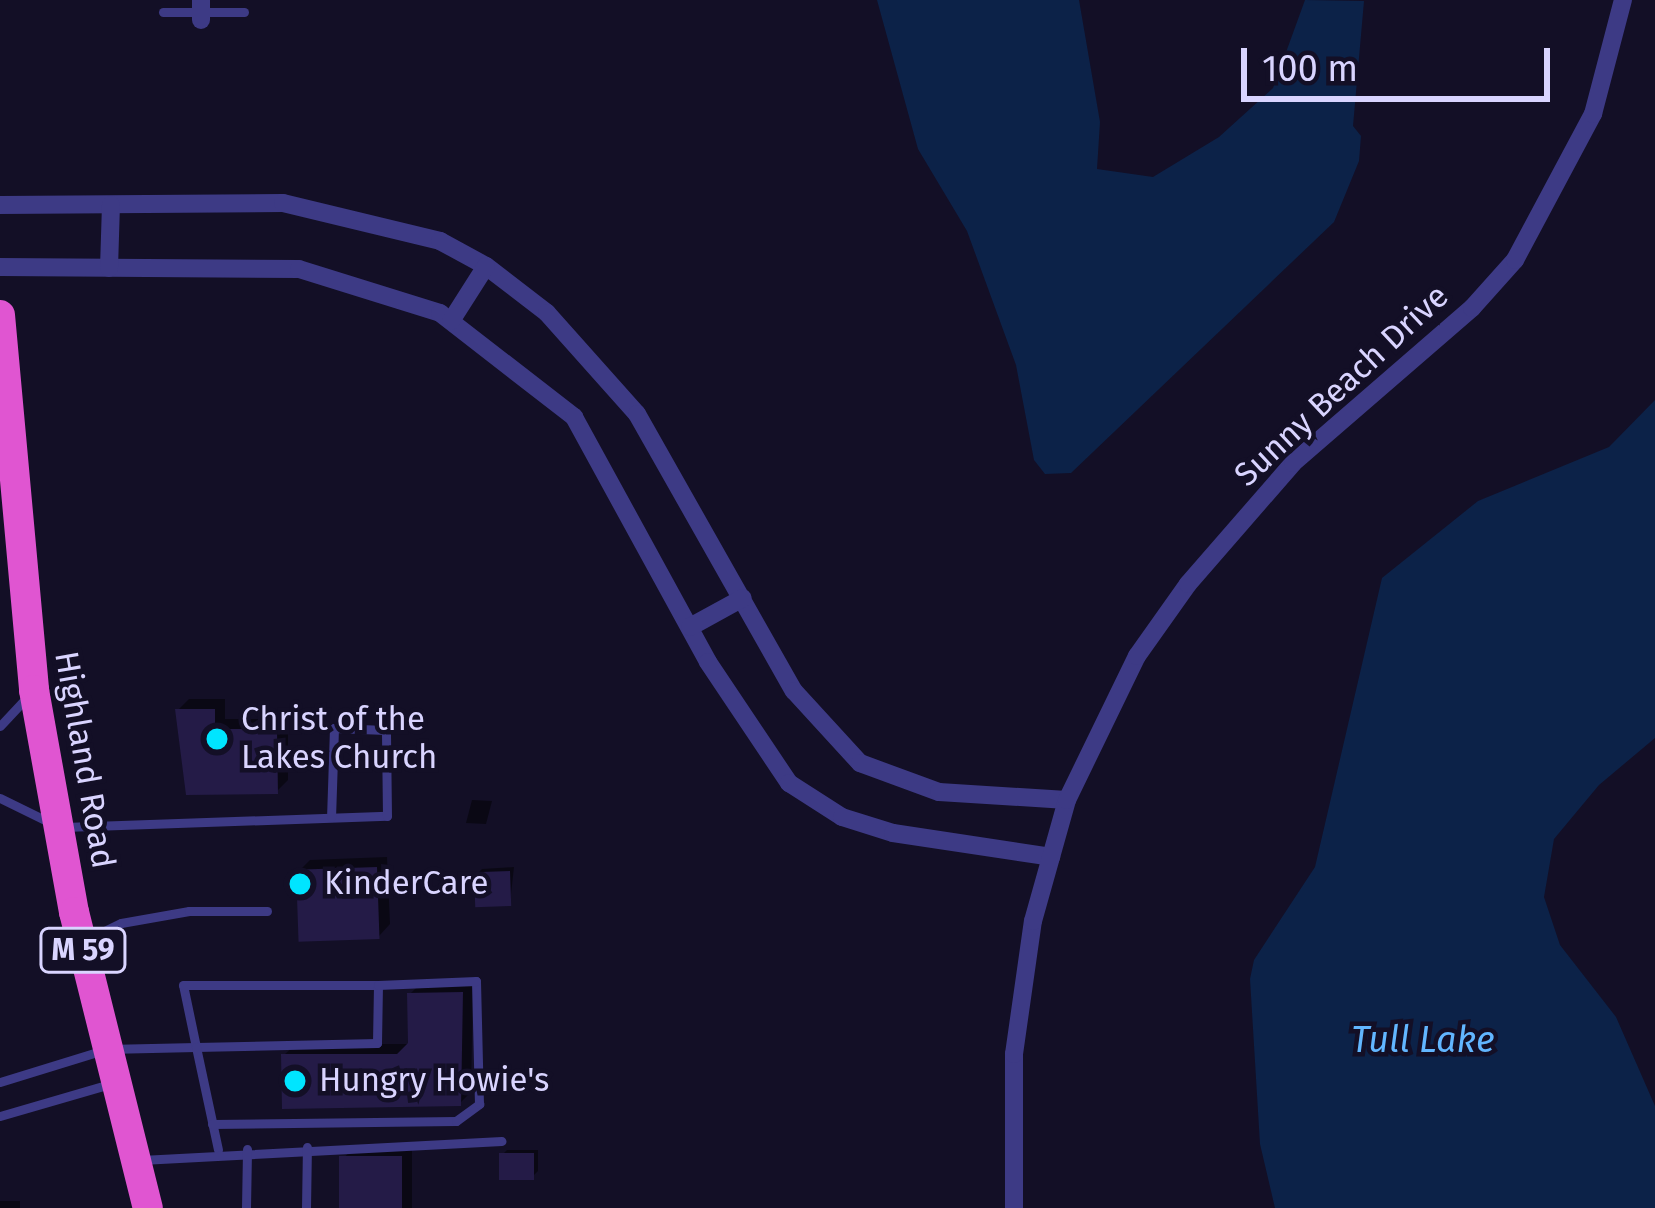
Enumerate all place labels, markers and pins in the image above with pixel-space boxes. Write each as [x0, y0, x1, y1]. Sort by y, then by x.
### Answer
place label: Christ of the Lakes Church [241, 700, 437, 778]
marker: Christ of the Lakes Church [204, 726, 230, 752]
place label: KinderCare [324, 864, 488, 904]
marker: KinderCare [287, 871, 313, 897]
place label: Hungry Howie's [319, 1061, 550, 1101]
marker: Hungry Howie's [282, 1068, 308, 1094]

